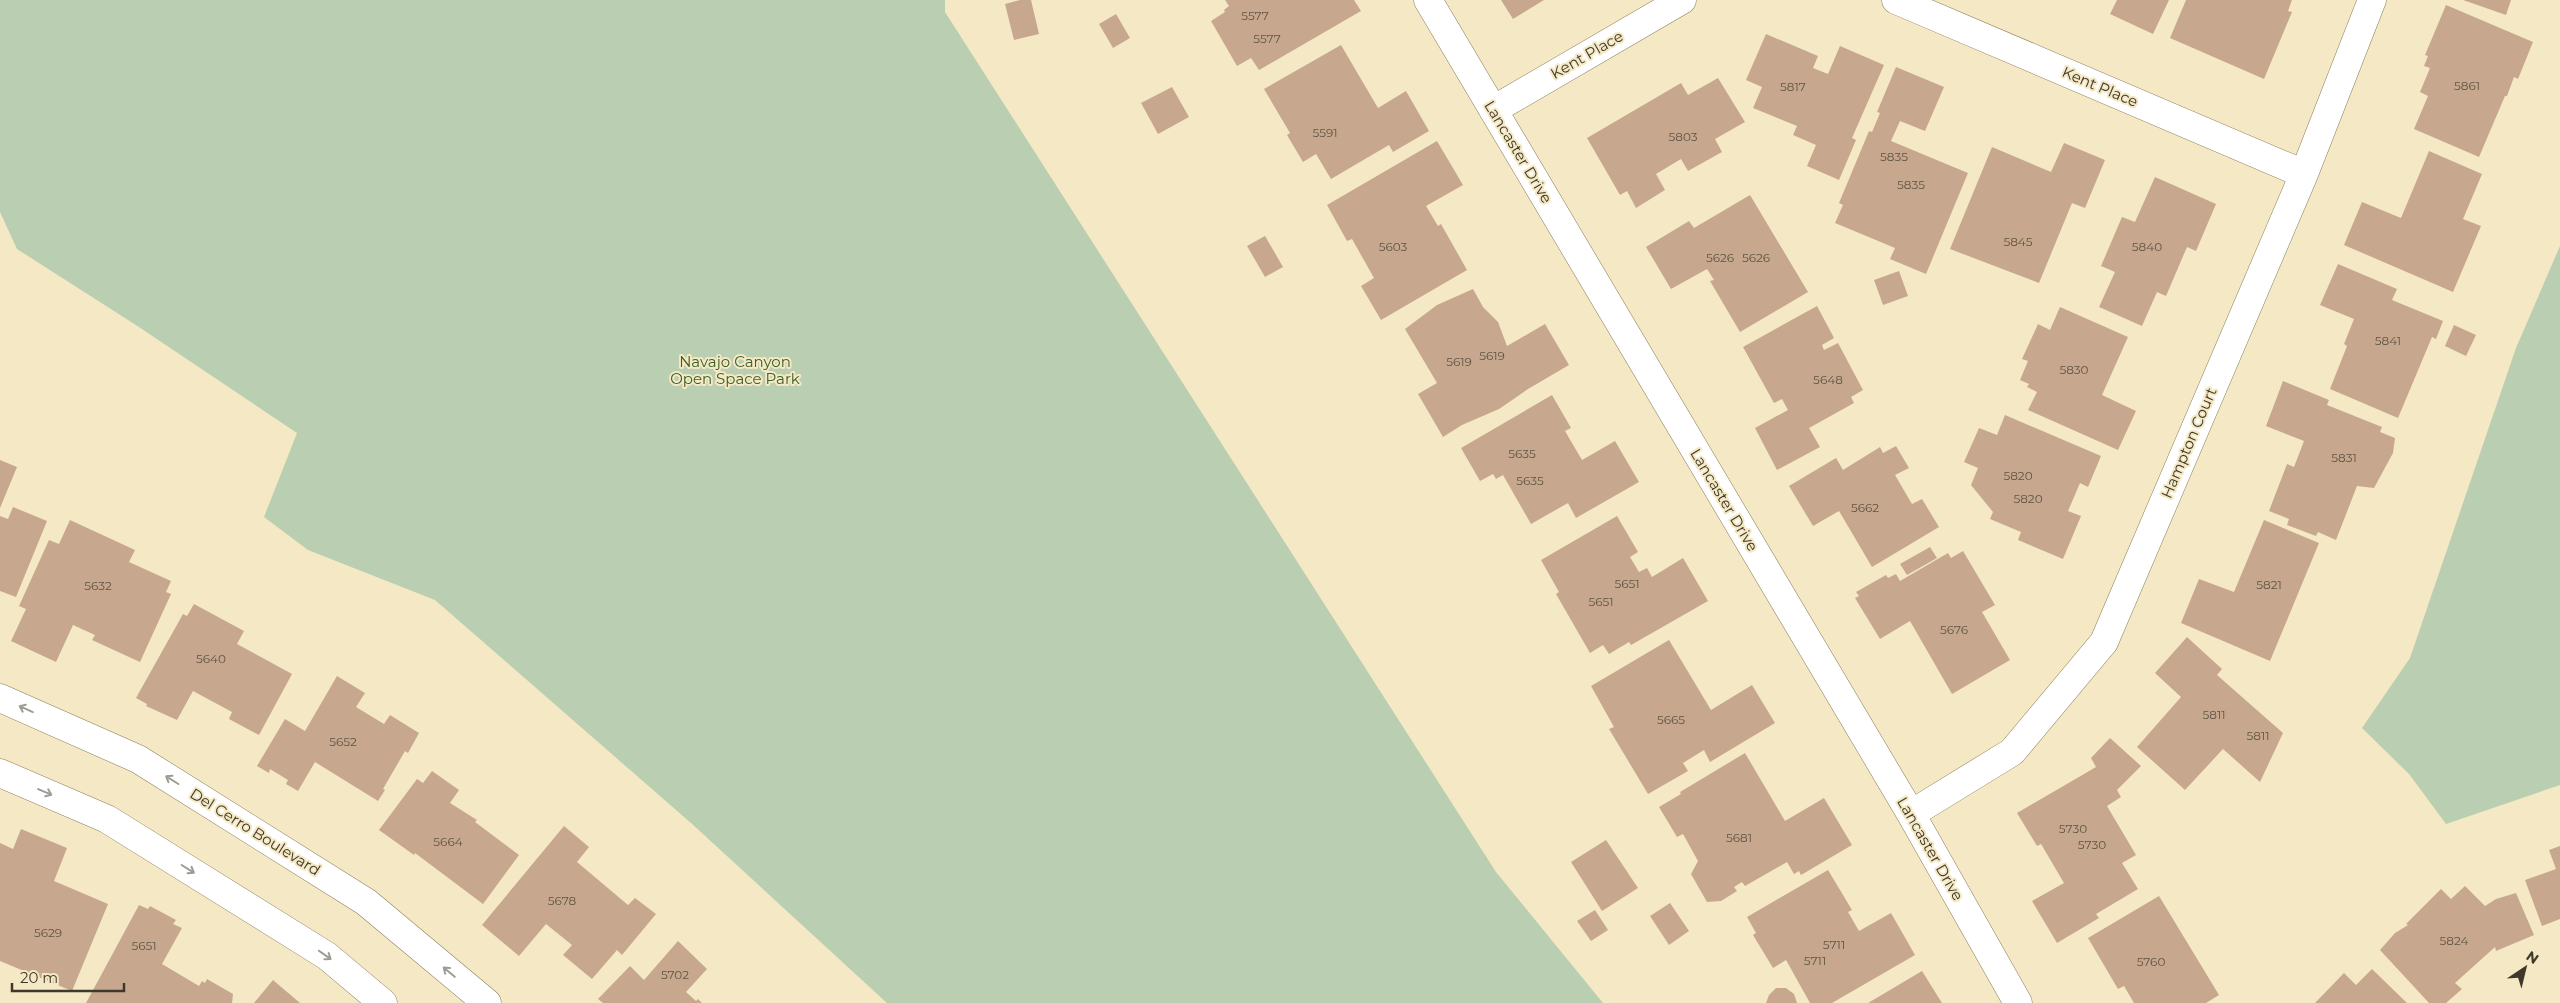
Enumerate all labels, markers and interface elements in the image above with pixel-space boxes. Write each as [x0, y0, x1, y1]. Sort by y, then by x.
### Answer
house number: 5577 [1241, 8, 1269, 23]
street label: Kent Place [1547, 26, 1626, 83]
house number: 5577 [1253, 31, 1281, 46]
street label: Kent Place [2059, 62, 2141, 111]
house number: 5861 [2454, 78, 2480, 93]
house number: 5817 [1780, 79, 1806, 94]
street label: Lancaster Drive [1480, 97, 1557, 207]
house number: 5591 [1312, 125, 1338, 140]
house number: 5803 [1668, 129, 1698, 144]
house number: 5835 [1880, 149, 1908, 164]
house number: 5835 [1897, 177, 1925, 192]
house number: 5845 [2003, 234, 2033, 249]
house number: 5603 [1379, 239, 1408, 254]
house number: 5840 [2132, 239, 2162, 254]
house number: 5626 [1706, 250, 1734, 265]
house number: 5626 [1742, 250, 1770, 265]
house number: 5841 [2375, 333, 2401, 348]
house number: 5619 [1479, 348, 1505, 363]
park label: Navajo Canyon Open Space Park [670, 352, 800, 388]
house number: 5619 [1446, 354, 1472, 369]
house number: 5830 [2059, 362, 2089, 377]
house number: 5648 [1813, 372, 1843, 387]
street label: Hampton Court [2157, 385, 2220, 501]
street label: Lancaster Drive [1686, 445, 1763, 555]
house number: 5635 [1508, 446, 1536, 461]
house number: 5831 [2331, 450, 2357, 465]
house number: 5820 [2003, 468, 2033, 483]
house number: 5635 [1516, 473, 1544, 488]
house number: 5820 [2013, 491, 2043, 506]
house number: 5662 [1851, 500, 1879, 515]
house number: 5651 [1614, 576, 1640, 591]
house number: 5821 [2256, 577, 2282, 592]
house number: 5632 [84, 578, 112, 593]
house number: 5651 [1588, 594, 1614, 609]
house number: 5676 [1940, 622, 1968, 637]
house number: 5640 [196, 651, 226, 666]
one-way arrow [19, 704, 34, 714]
house number: 5811 [2202, 707, 2226, 722]
house number: 5665 [1657, 712, 1685, 727]
house number: 5811 [2246, 728, 2270, 743]
house number: 5652 [329, 734, 357, 749]
one-way arrow [166, 775, 180, 785]
street label: Del Cerro Boulevard [187, 784, 324, 879]
one-way arrow [37, 788, 52, 797]
street label: Lancaster Drive [1893, 794, 1968, 904]
house number: 5730 [2059, 821, 2087, 836]
house number: 5681 [1726, 830, 1752, 845]
house number: 5664 [433, 834, 463, 849]
house number: 5730 [2078, 837, 2106, 852]
one-way arrow [180, 864, 194, 874]
house number: 5678 [548, 893, 577, 908]
house number: 5629 [34, 925, 62, 940]
house number: 5824 [2440, 933, 2469, 948]
house number: 5711 [1823, 937, 1845, 952]
house number: 5651 [131, 938, 157, 953]
north arrow [2500, 943, 2550, 993]
text: N [2523, 947, 2542, 968]
one-way arrow [318, 950, 332, 960]
house number: 5711 [1804, 953, 1826, 968]
house number: 5760 [2137, 954, 2165, 969]
scale bar [12, 960, 125, 992]
one-way arrow [443, 966, 456, 977]
house number: 5702 [661, 967, 689, 982]
text: 20 m [20, 968, 58, 987]

